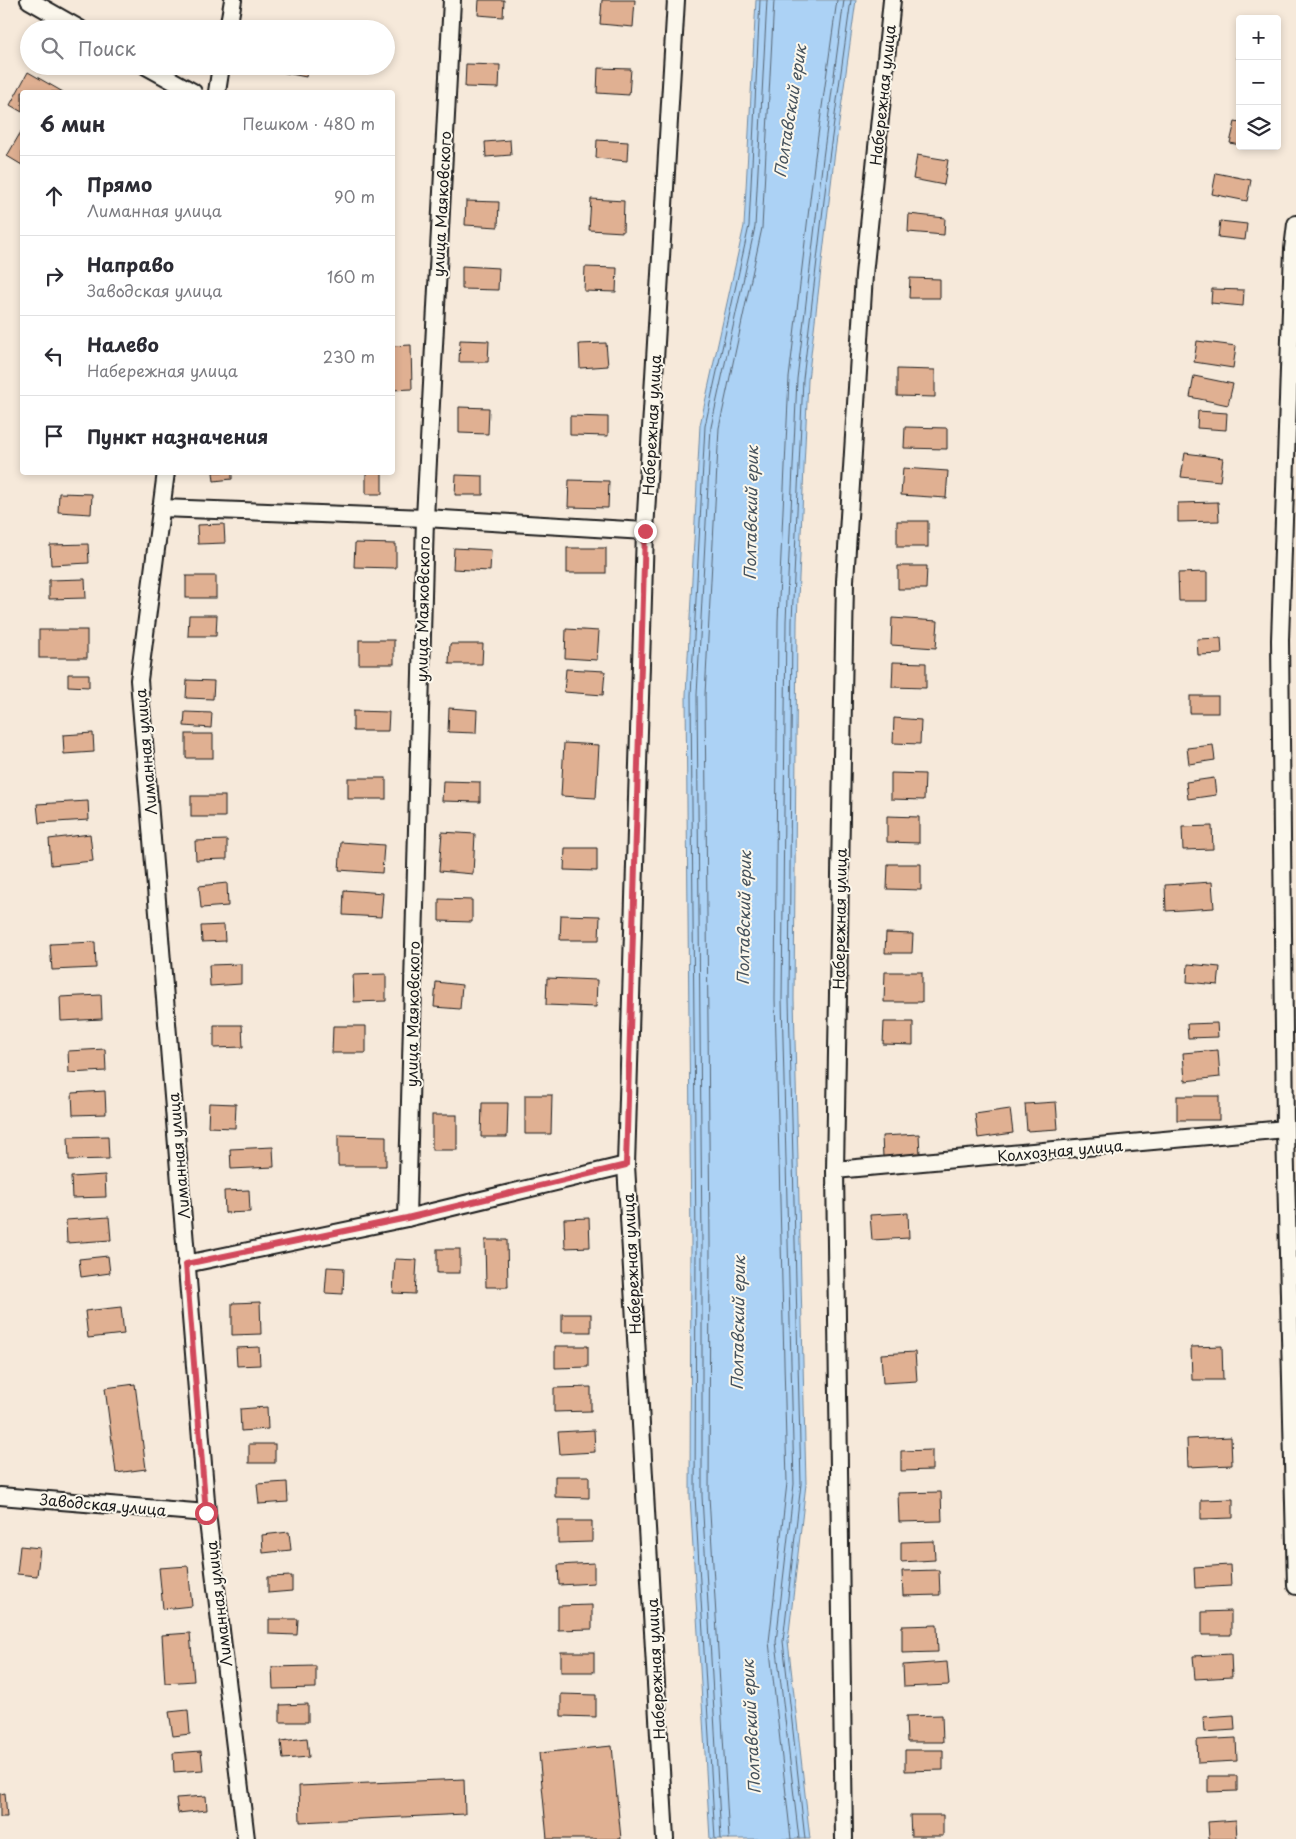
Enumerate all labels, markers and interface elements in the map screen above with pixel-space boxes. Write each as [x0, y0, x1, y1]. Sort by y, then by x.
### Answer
map controls [1236, 15, 1281, 150]
button: + [1236, 15, 1281, 60]
search box [20, 20, 395, 75]
street label: Набережная улица [863, 23, 901, 167]
icon: search [38, 34, 66, 62]
text: Поиск [78, 34, 136, 62]
water label: Полтавский ерик [767, 42, 812, 179]
button: − [1236, 60, 1281, 105]
button: layers [1236, 105, 1281, 150]
text: 6 мин [40, 107, 106, 139]
text: Пешком · 480 m [243, 111, 375, 135]
street label: улица Маяковского [426, 130, 456, 278]
text: Прямо [87, 170, 152, 198]
icon: ahead [40, 182, 68, 210]
text: 90 m [334, 184, 375, 208]
text: Лиманная улица [87, 198, 222, 222]
text: Направо [87, 250, 174, 278]
icon: right [40, 262, 68, 290]
text: 160 m [327, 264, 375, 288]
text: Заводская улица [87, 278, 222, 302]
text: Налево [87, 330, 159, 358]
icon: left [40, 342, 68, 370]
text: 230 m [323, 344, 375, 368]
street label: Набережная улица [636, 353, 666, 496]
text: Набережная улица [87, 358, 238, 382]
icon: arrive [40, 422, 68, 450]
text: Пункт назначения [87, 422, 268, 450]
water label: Полтавский ерик [737, 444, 763, 580]
route end [634, 520, 657, 543]
street label: улица Маяковского [409, 536, 435, 682]
street label: Лиманная улица [128, 687, 162, 816]
street label: Набережная улица [826, 848, 852, 990]
water label: Полтавский ерик [730, 849, 756, 985]
street label: улица Маяковского [399, 941, 425, 1087]
street label: Лиманная улица [161, 1091, 195, 1220]
street label: Колхозная улица [996, 1133, 1124, 1167]
street label: Набережная улица [616, 1192, 646, 1335]
water label: Полтавский ерик [724, 1254, 750, 1390]
street label: Заводская улица [39, 1487, 168, 1521]
route start [195, 1502, 218, 1525]
street label: Лиманная улица [199, 1539, 237, 1668]
street label: Набережная улица [640, 1597, 670, 1740]
water label: Полтавский ерик [734, 1658, 765, 1794]

